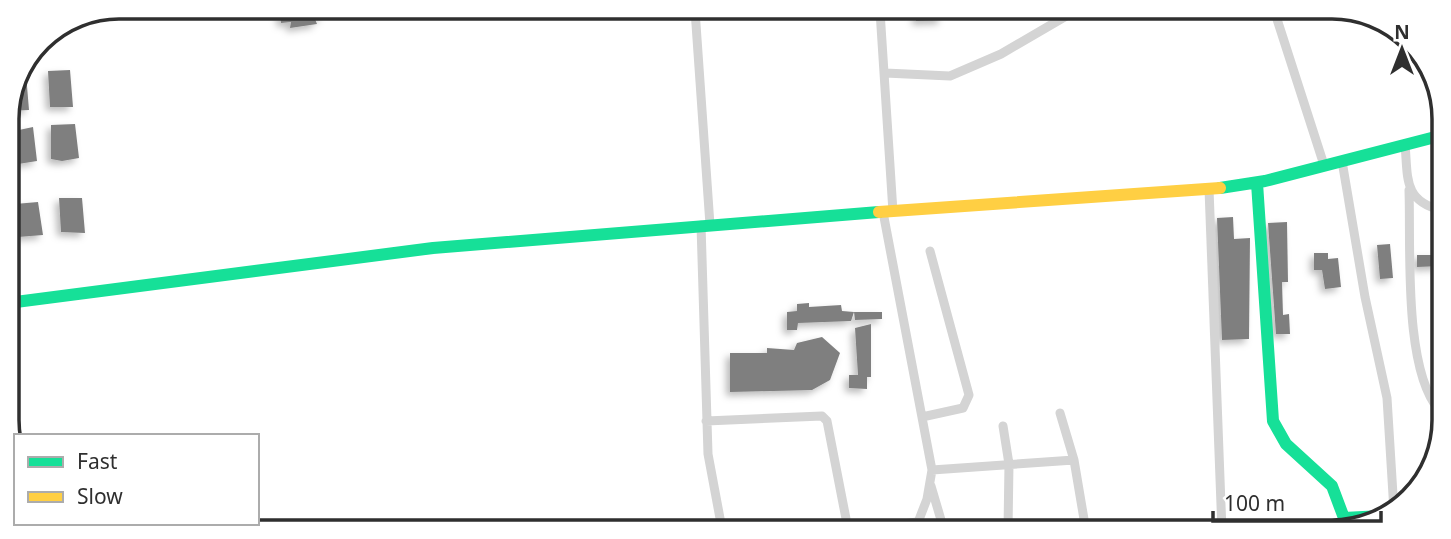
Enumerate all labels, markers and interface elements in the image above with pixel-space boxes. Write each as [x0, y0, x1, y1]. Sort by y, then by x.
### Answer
north arrow [1367, 14, 1437, 84]
text: N [1394, 19, 1410, 45]
legend [14, 434, 259, 525]
text: Fast [77, 447, 118, 475]
scale bar [1213, 480, 1381, 524]
text: Slow [77, 482, 123, 510]
text: 100 m [1224, 489, 1285, 517]

